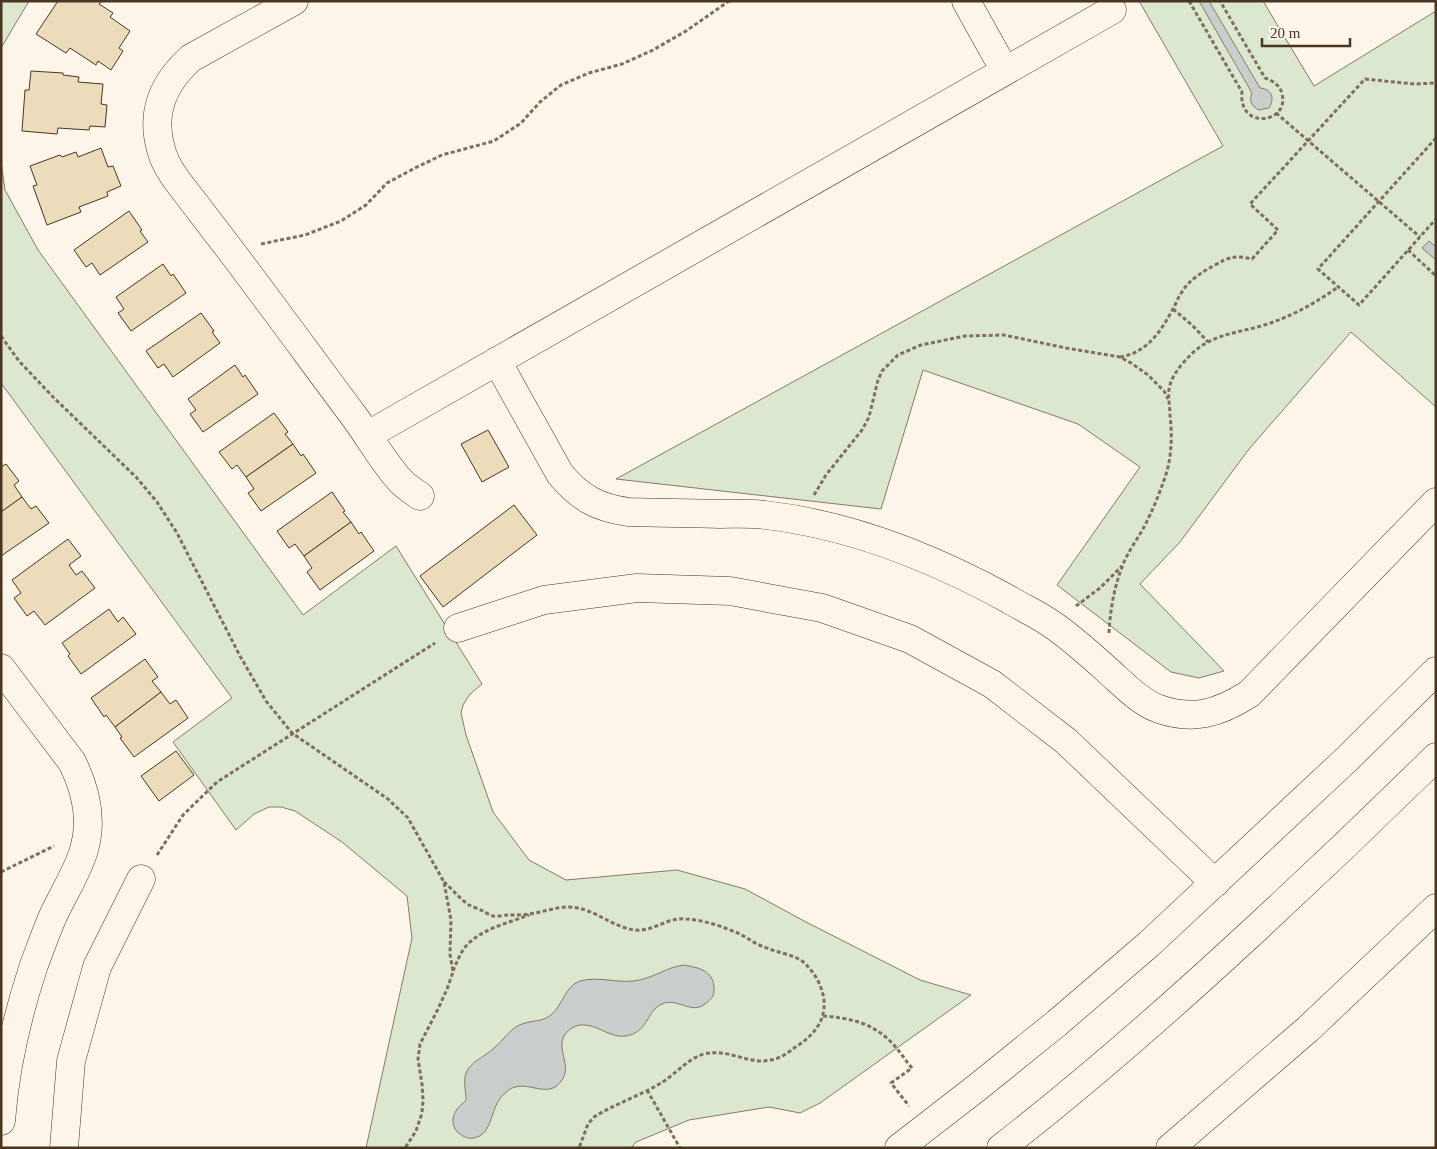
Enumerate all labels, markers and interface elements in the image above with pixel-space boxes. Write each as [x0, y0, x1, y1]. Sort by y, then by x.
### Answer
scale bar [1262, 15, 1350, 47]
text: 20 m [1270, 25, 1301, 41]

